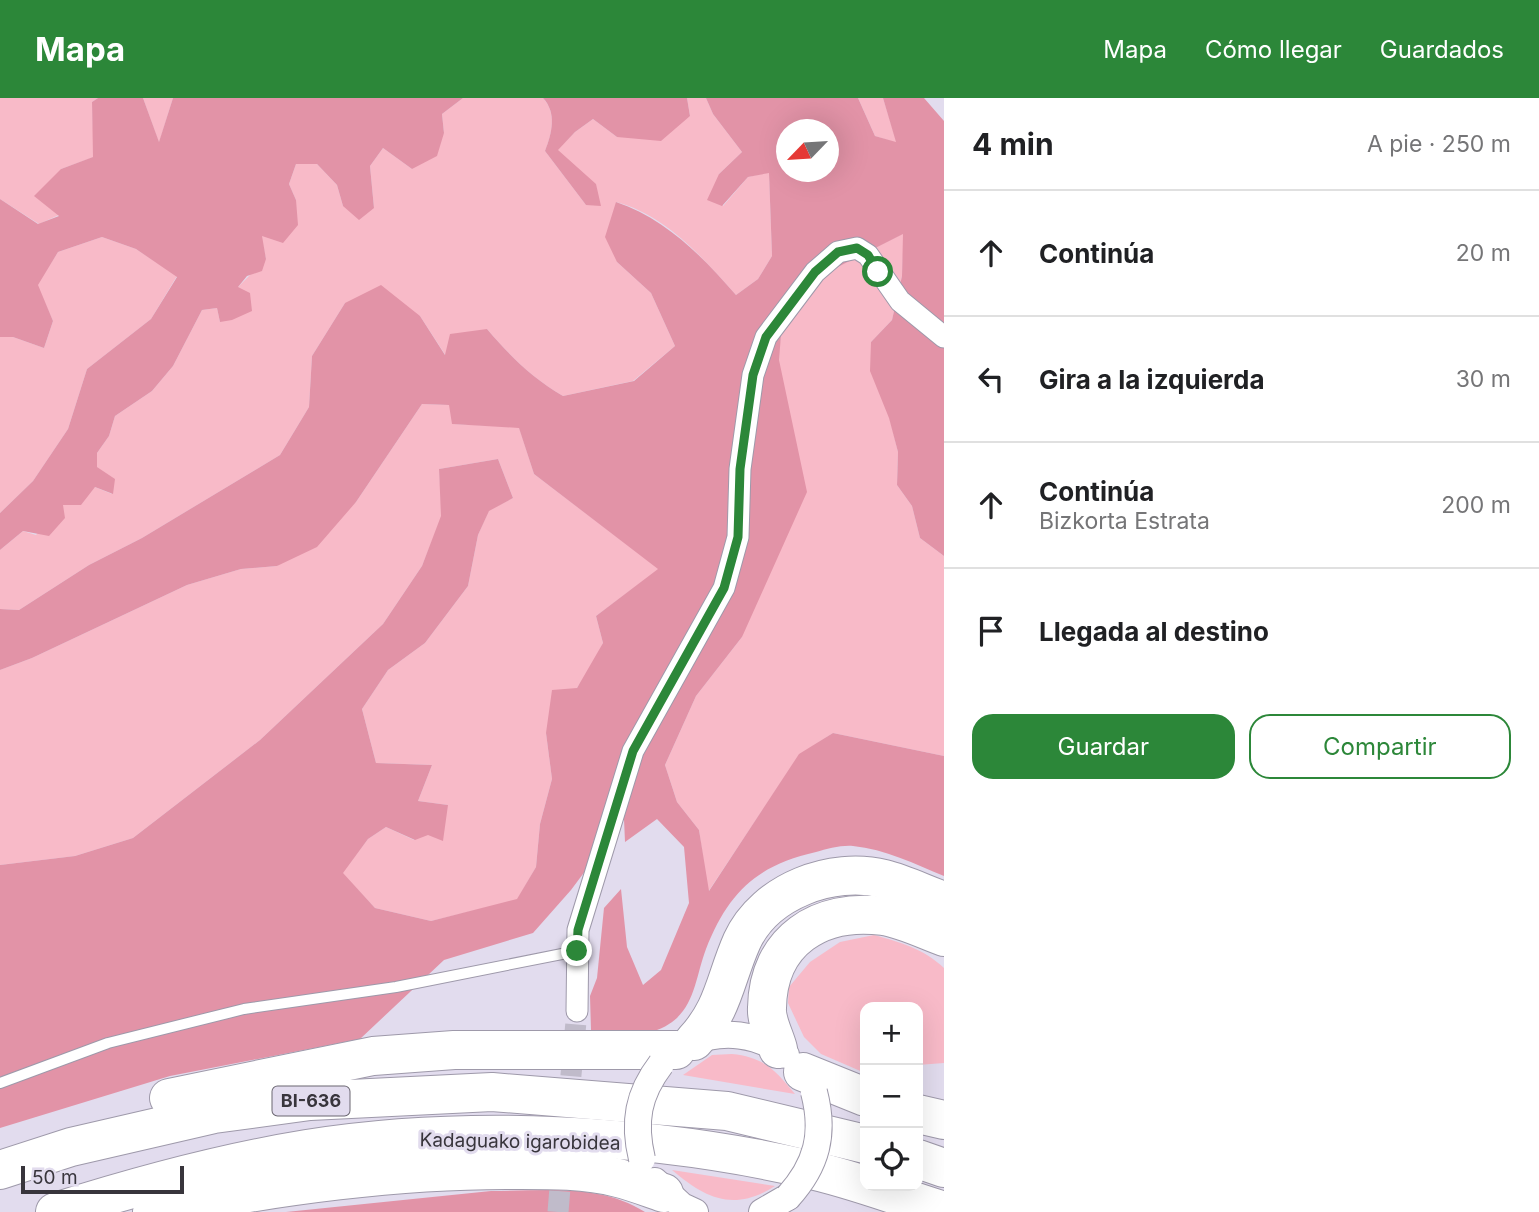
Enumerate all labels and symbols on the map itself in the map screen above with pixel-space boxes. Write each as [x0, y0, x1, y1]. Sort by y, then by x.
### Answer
north arrow [776, 119, 839, 182]
route start [862, 256, 893, 287]
route end [561, 935, 592, 966]
road number: BI-636 [272, 1086, 350, 1116]
street label: Kadaguako igarobidea [419, 1128, 621, 1155]
scale bar [21, 1163, 184, 1195]

